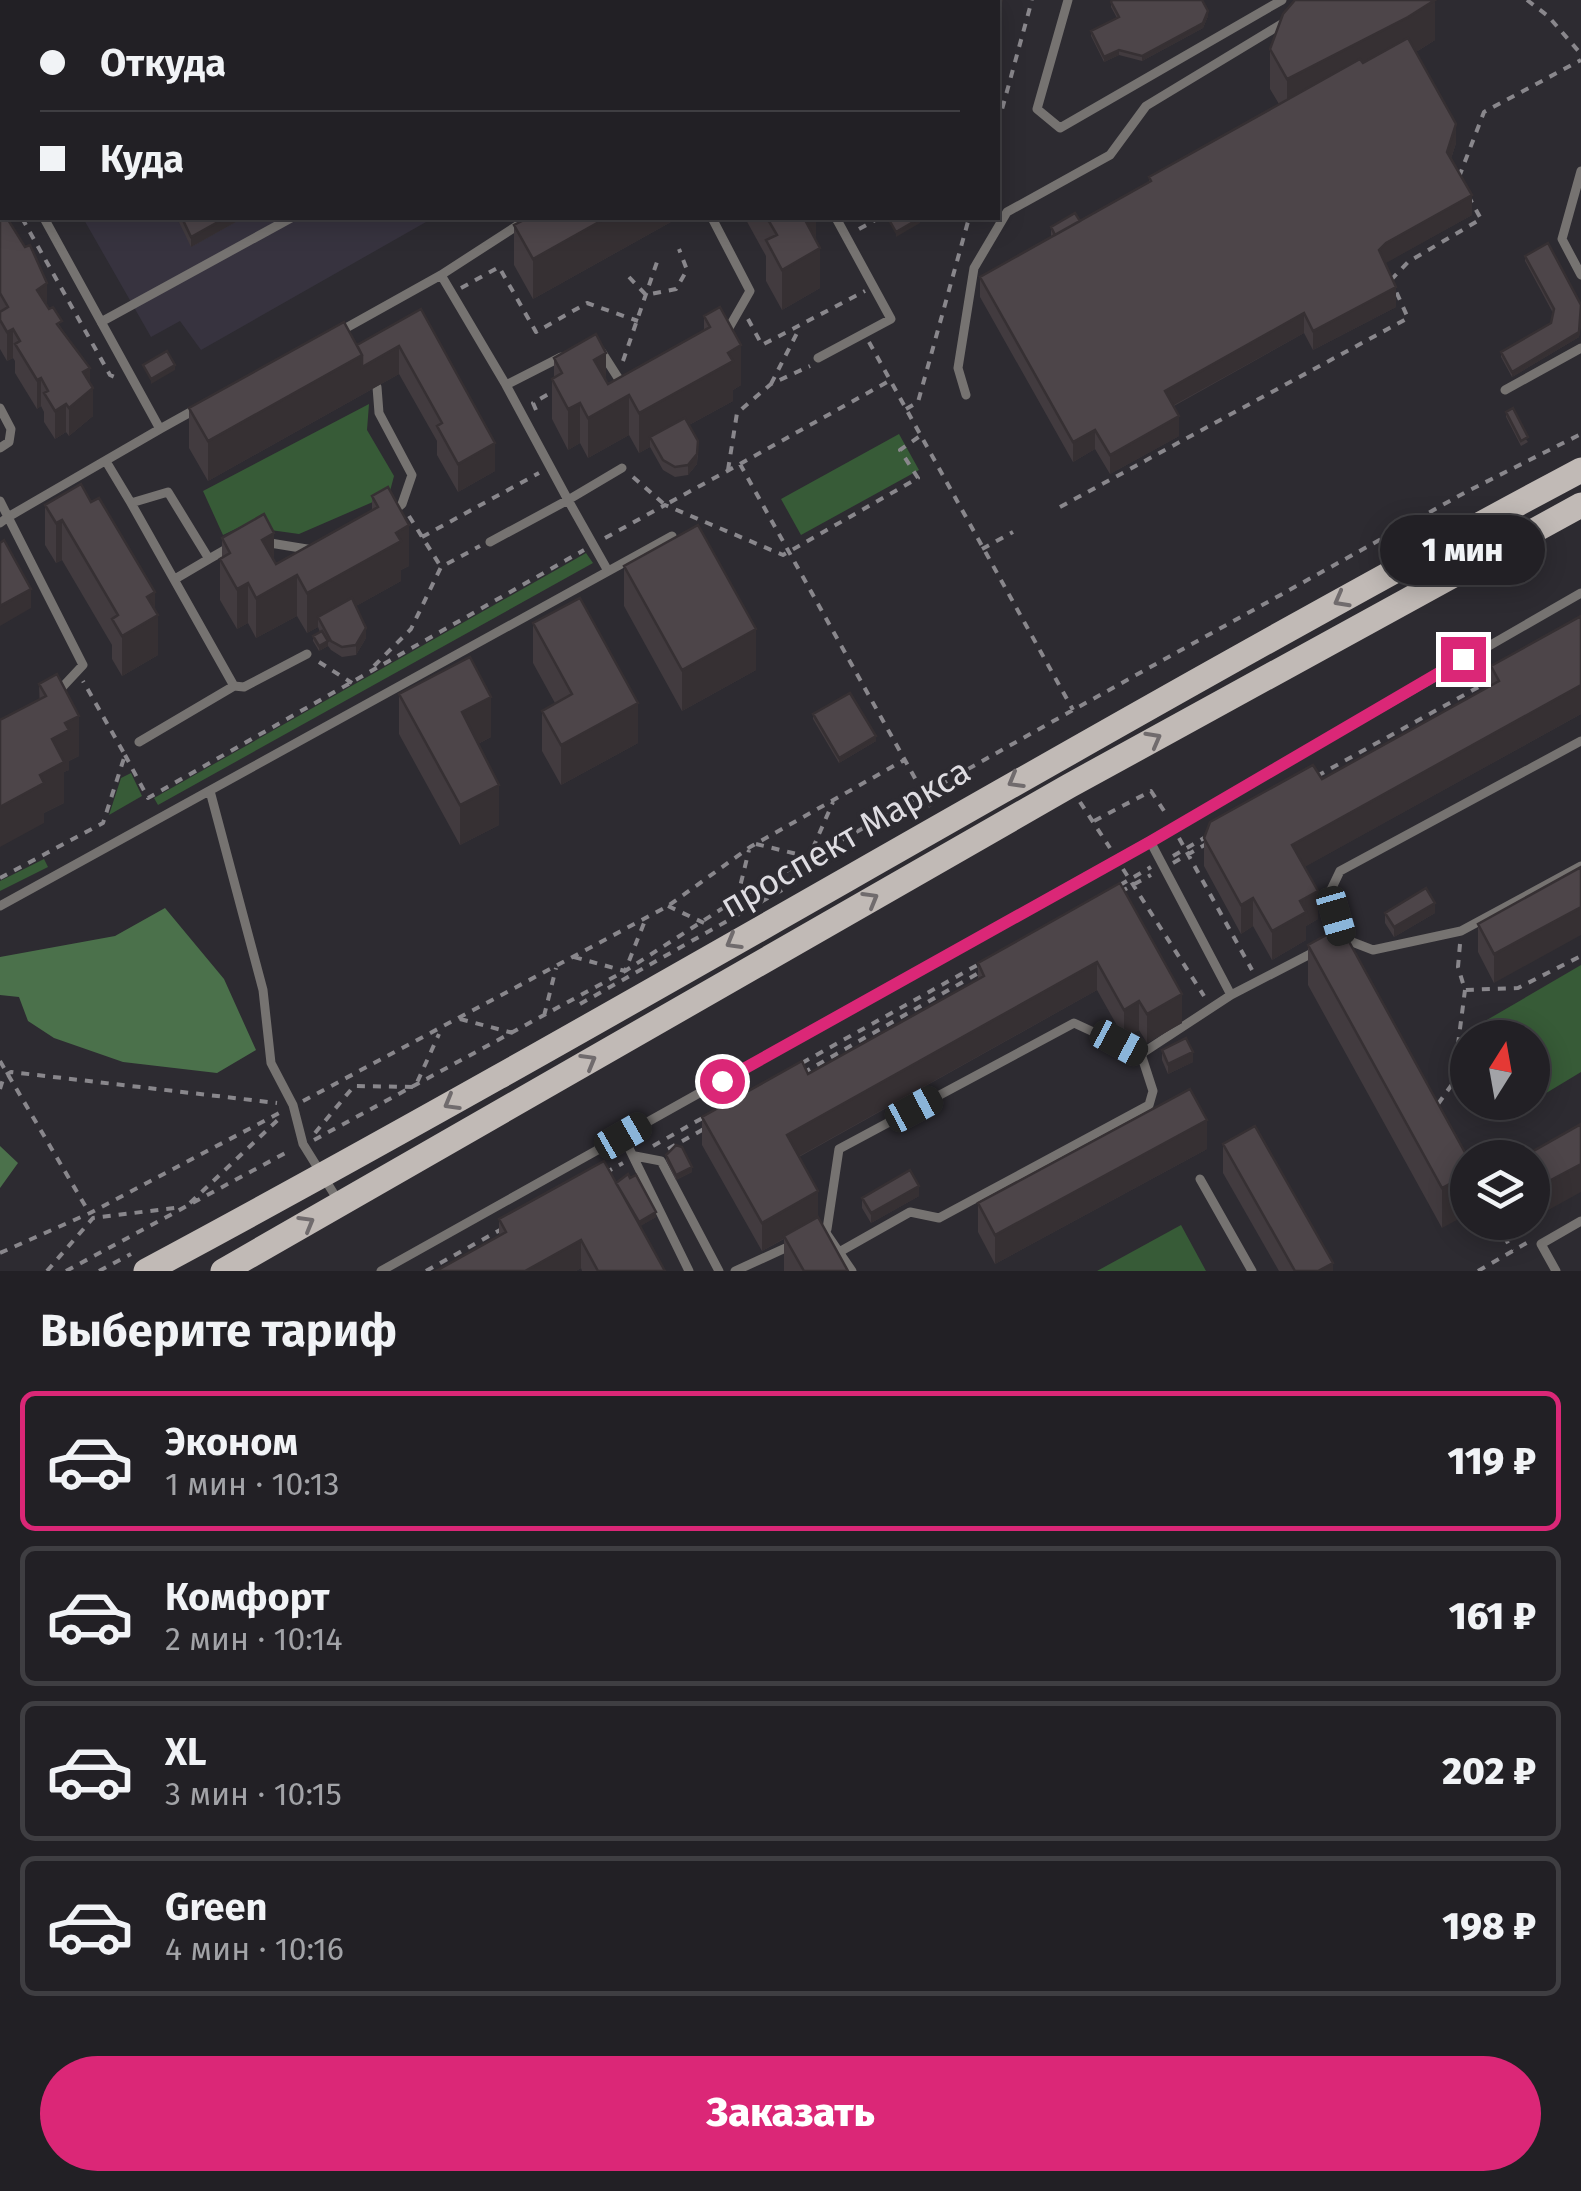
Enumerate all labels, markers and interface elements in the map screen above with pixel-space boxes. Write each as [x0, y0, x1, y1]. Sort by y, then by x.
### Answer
text: Откуда [100, 40, 226, 86]
text: Куда [100, 136, 184, 182]
callout: 1 мин [1380, 514, 1546, 584]
text: 1 мин [1422, 531, 1503, 569]
one-way arrow [1334, 587, 1352, 607]
route end [1441, 637, 1486, 682]
one-way arrow [1143, 731, 1161, 751]
street label: проспект Маркса [712, 749, 978, 927]
one-way arrow [1008, 769, 1026, 789]
car [1313, 883, 1359, 949]
one-way arrow [860, 892, 878, 912]
one-way arrow [726, 930, 744, 950]
car [1085, 1016, 1153, 1070]
north arrow [1450, 1020, 1550, 1120]
map controls [1450, 1020, 1550, 1240]
one-way arrow [578, 1054, 596, 1073]
route start [700, 1059, 745, 1104]
car [880, 1082, 948, 1136]
one-way arrow [443, 1091, 461, 1111]
car [590, 1108, 656, 1164]
button: layers [1450, 1140, 1550, 1240]
one-way arrow [297, 1216, 315, 1235]
text: Выберите тариф [40, 1304, 397, 1358]
icon: car [45, 1416, 135, 1506]
text: Эконом [165, 1419, 298, 1465]
text: 119 ₽ [1447, 1438, 1536, 1484]
text: 1 мин · 10:13 [165, 1465, 340, 1503]
icon: car [45, 1571, 135, 1661]
text: Комфорт [165, 1574, 329, 1620]
text: 161 ₽ [1449, 1593, 1536, 1639]
text: 2 мин · 10:14 [165, 1620, 343, 1658]
icon: car [45, 1726, 135, 1816]
text: XL [165, 1729, 207, 1775]
text: 202 ₽ [1442, 1748, 1536, 1794]
text: 3 мин · 10:15 [165, 1775, 342, 1813]
icon: car [45, 1881, 135, 1971]
text: Green [165, 1884, 268, 1930]
text: 198 ₽ [1442, 1903, 1536, 1949]
text: 4 мин · 10:16 [165, 1930, 344, 1968]
button: Заказать [40, 2056, 1541, 2171]

